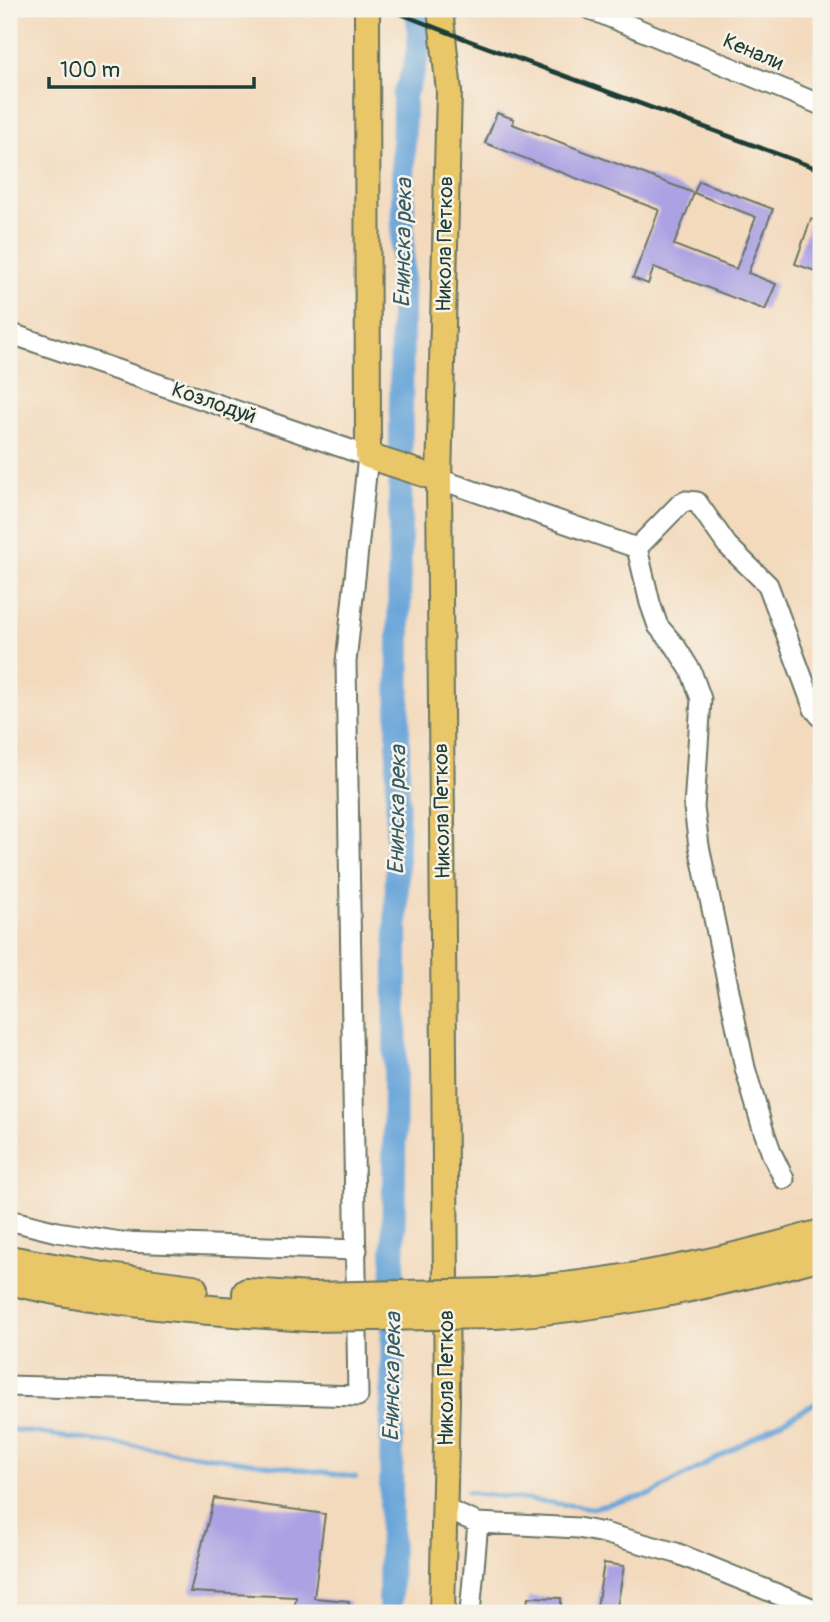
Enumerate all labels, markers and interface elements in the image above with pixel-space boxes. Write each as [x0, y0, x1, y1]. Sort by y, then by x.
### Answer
street label: Кенали [719, 27, 787, 77]
scale bar [49, 46, 254, 90]
text: 100 m [60, 57, 120, 84]
street label: Никола Петков [430, 176, 460, 312]
water label: Енинска река [387, 177, 419, 308]
street label: Козлодуй [168, 376, 260, 430]
street label: Никола Петков [427, 743, 457, 879]
water label: Енинска река [381, 744, 413, 875]
street label: Никола Петков [433, 1310, 460, 1446]
water label: Енинска река [376, 1311, 408, 1442]

